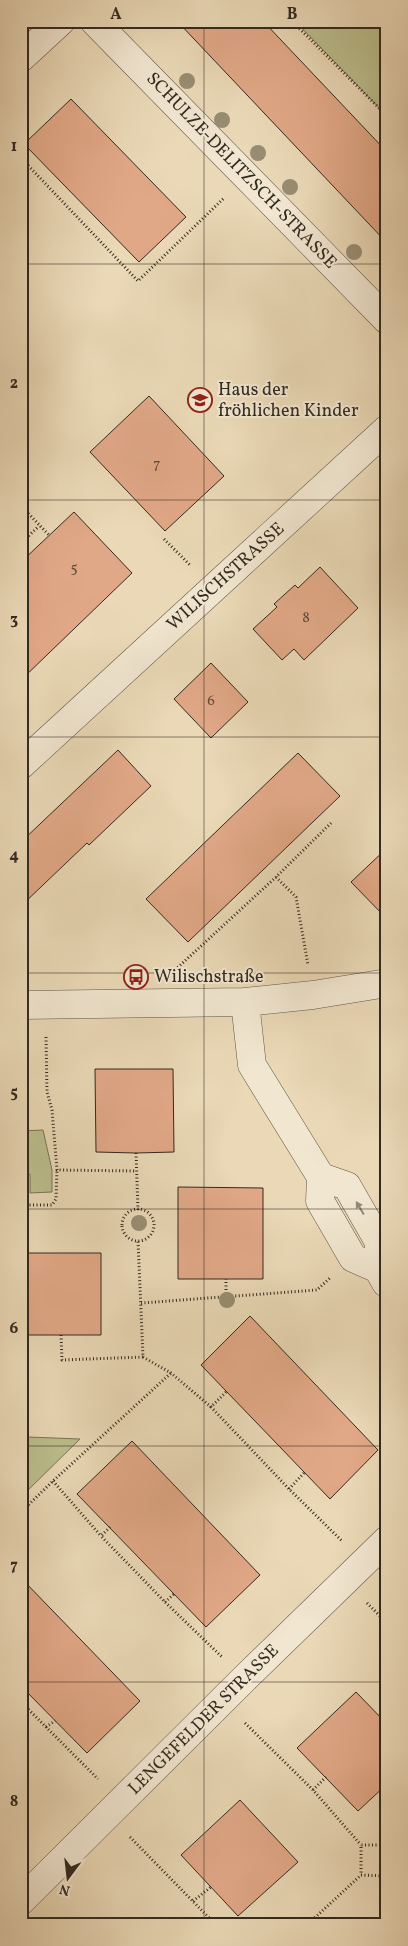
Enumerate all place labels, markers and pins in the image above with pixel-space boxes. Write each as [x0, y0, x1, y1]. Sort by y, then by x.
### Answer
place label: Haus der fröhlichen Kinder [218, 378, 359, 424]
school or university icon: Haus der fröhlichen Kinder [187, 387, 213, 413]
bus stop icon: Wilischstraße [123, 964, 149, 990]
place label: Wilischstraße [154, 965, 264, 990]

